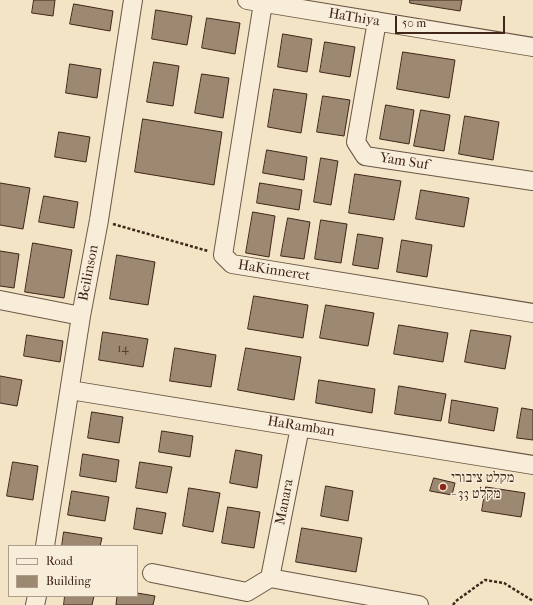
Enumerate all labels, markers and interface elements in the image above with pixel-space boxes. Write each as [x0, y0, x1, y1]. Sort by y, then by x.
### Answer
street label: HaThiya [327, 6, 381, 30]
scale bar [397, 8, 507, 34]
text: 50 m [402, 16, 426, 30]
street label: Yam Suf [378, 150, 430, 174]
street label: Beilinson [75, 244, 103, 302]
street label: HaKinneret [237, 257, 311, 285]
house number: 14 [117, 342, 129, 356]
street label: HaRamban [266, 413, 336, 441]
place label: מקלט ציבורי - מקלט 33 [451, 471, 514, 504]
street label: Manara [272, 478, 298, 526]
marker: מקלט ציבורי - מקלט 33 [438, 482, 448, 492]
legend [8, 545, 138, 597]
text: Road [46, 554, 73, 568]
text: Building [46, 574, 91, 588]

